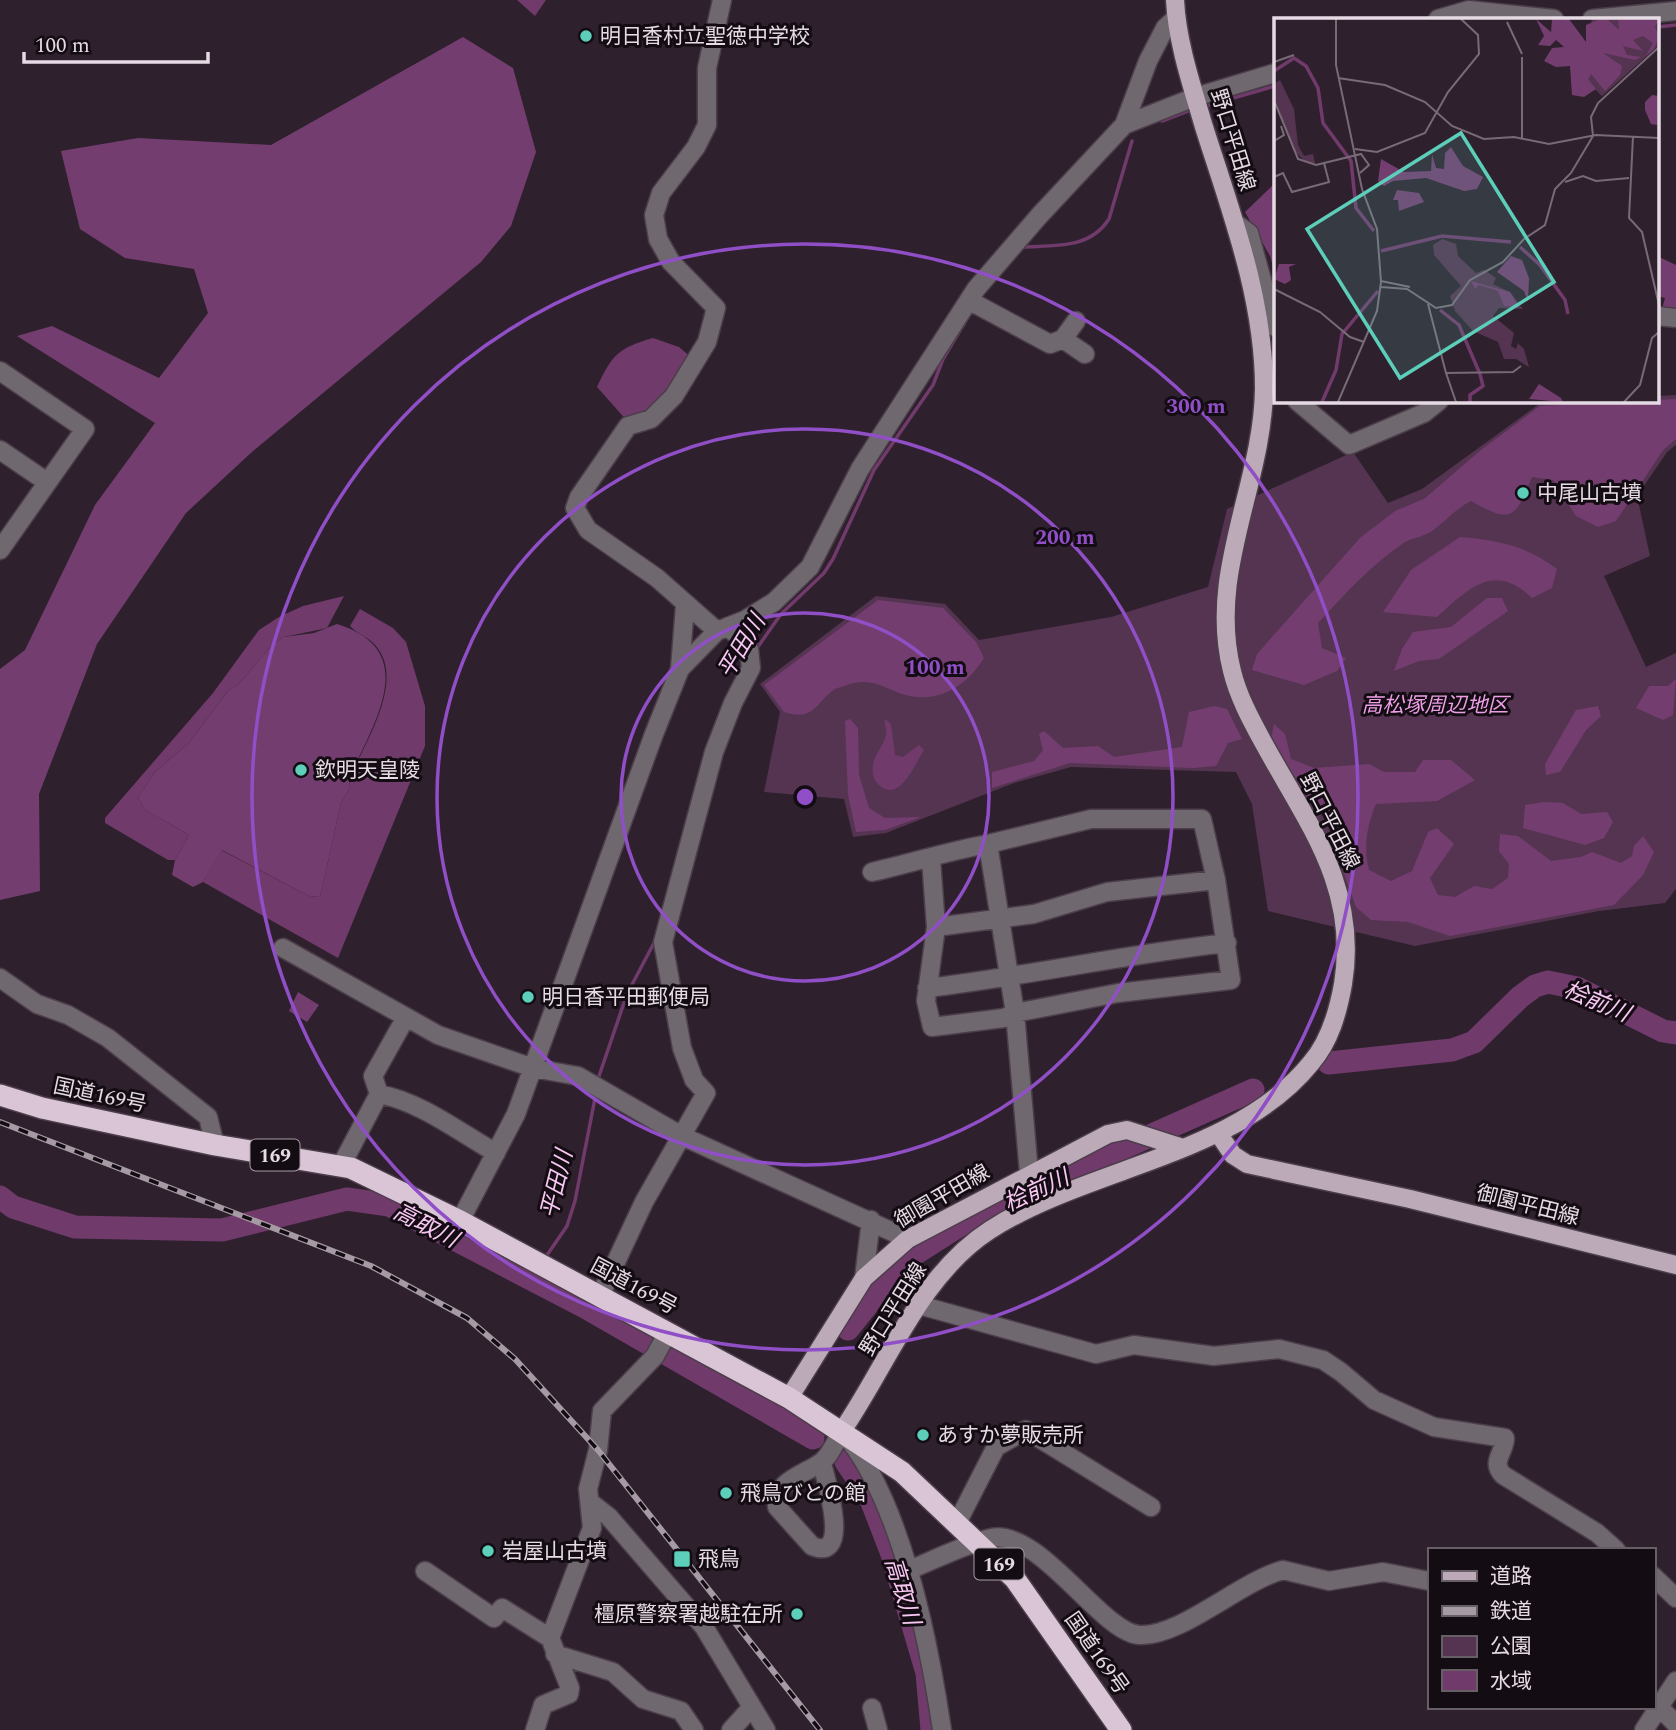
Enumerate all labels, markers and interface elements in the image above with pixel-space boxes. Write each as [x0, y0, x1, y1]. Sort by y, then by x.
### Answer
inset map [1274, 18, 1658, 402]
scale bar [24, 21, 208, 65]
place label: 明日香村立聖徳中学校 [600, 21, 810, 53]
marker: 明日香村立聖徳中学校 [578, 28, 594, 44]
text: 100 m [35, 30, 90, 62]
street label: 野口平田線 [1201, 85, 1263, 195]
text: 300 m [1166, 391, 1226, 423]
place label: 中尾山古墳 [1537, 478, 1642, 510]
marker: 中尾山古墳 [1515, 485, 1531, 501]
text: 200 m [1035, 522, 1095, 554]
water label: 平田川 [710, 606, 777, 685]
text: 100 m [905, 652, 965, 684]
park label: 高松塚周辺地区 [1362, 690, 1511, 722]
place label: 欽明天皇陵 [315, 755, 420, 787]
marker: 欽明天皇陵 [293, 762, 309, 778]
street label: 野口平田線 [1291, 767, 1367, 875]
centre of rings [793, 785, 817, 809]
water label: 桧前川 [1558, 973, 1638, 1033]
place label: 明日香平田郵便局 [542, 982, 710, 1014]
marker: 明日香平田郵便局 [520, 989, 536, 1005]
street label: 国道169号 [50, 1071, 149, 1121]
road number: 169 [250, 1140, 300, 1170]
water label: 平田川 [532, 1144, 584, 1222]
street label: 御園平田線 [889, 1157, 996, 1237]
water label: 桧前川 [998, 1160, 1078, 1222]
street label: 御園平田線 [1473, 1178, 1583, 1234]
water label: 高取川 [387, 1195, 467, 1259]
street label: 国道169号 [584, 1251, 683, 1323]
street label: 野口平田線 [852, 1257, 935, 1363]
place label: あすか夢販売所 [937, 1420, 1084, 1452]
marker: あすか夢販売所 [915, 1427, 931, 1443]
place label: 飛鳥びとの館 [740, 1478, 866, 1510]
marker: 飛鳥びとの館 [718, 1485, 734, 1501]
place label: 岩屋山古墳 [502, 1536, 607, 1568]
marker: 岩屋山古墳 [480, 1543, 496, 1559]
place label: 飛鳥 [698, 1544, 740, 1576]
road number: 169 [974, 1548, 1024, 1580]
legend [1428, 1548, 1655, 1709]
marker: 飛鳥 [672, 1549, 692, 1569]
water label: 高取川 [875, 1553, 929, 1632]
text: 道路 [1490, 1561, 1532, 1593]
text: 鉄道 [1490, 1596, 1532, 1628]
place label: 橿原警察署越駐在所 [594, 1599, 783, 1631]
marker: 橿原警察署越駐在所 [789, 1606, 805, 1622]
street label: 国道169号 [1056, 1606, 1136, 1701]
text: 公園 [1490, 1631, 1532, 1663]
text: 水域 [1490, 1666, 1532, 1698]

